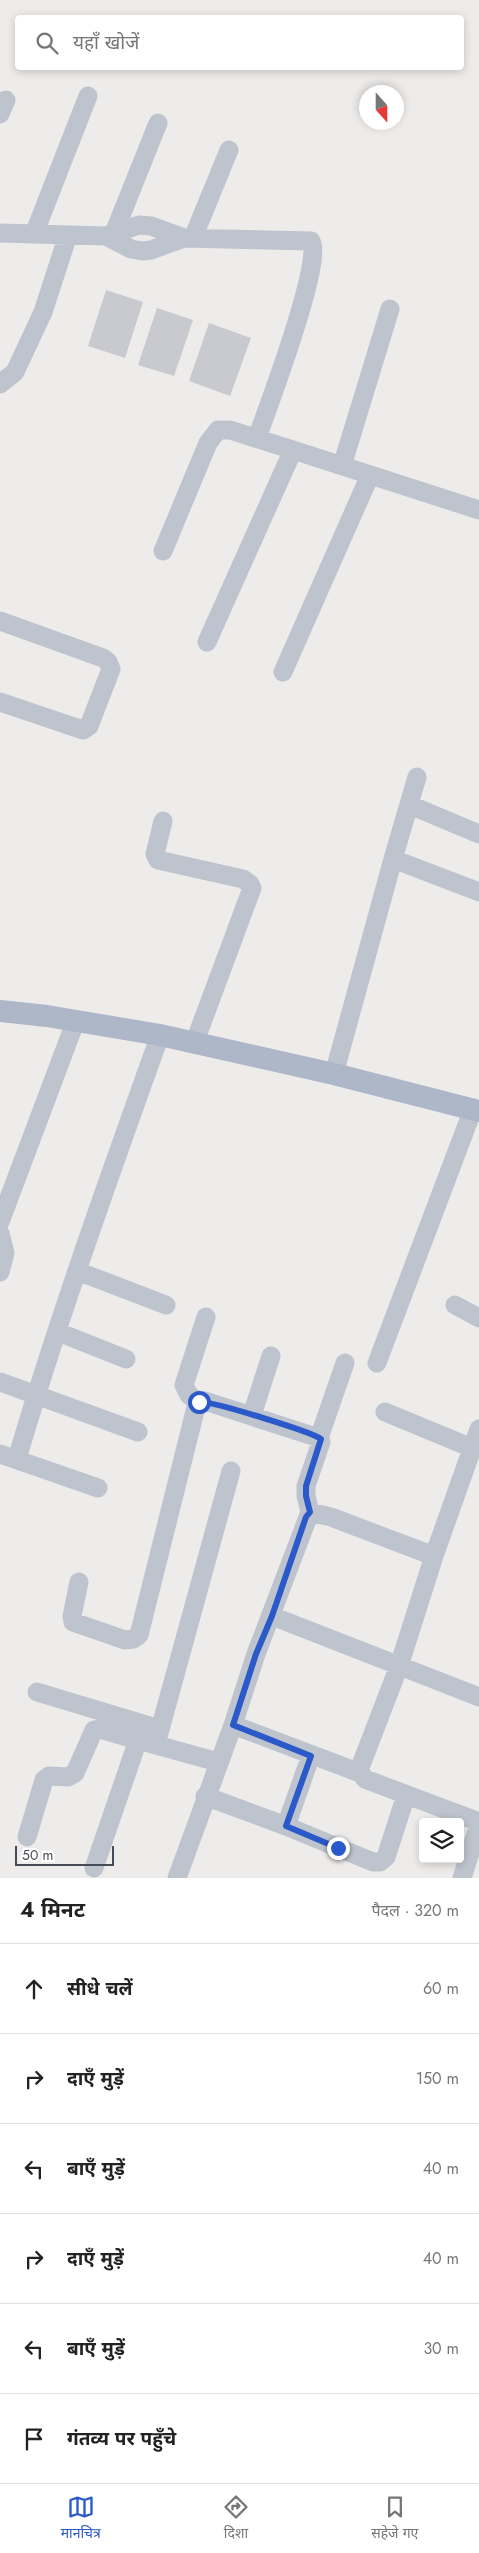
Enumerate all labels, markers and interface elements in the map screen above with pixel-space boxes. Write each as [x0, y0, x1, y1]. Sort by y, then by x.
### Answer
search box [15, 15, 464, 70]
icon: search [33, 29, 61, 57]
text: यहाँ खोजें [73, 29, 139, 56]
north arrow [359, 85, 404, 130]
route start [188, 1391, 211, 1414]
map controls [419, 1818, 464, 1863]
button: layers [419, 1818, 464, 1863]
route end [327, 1837, 350, 1860]
scale bar [15, 1843, 114, 1866]
text: 50 m [22, 1845, 53, 1865]
text: 4 मिनट [20, 1895, 85, 1925]
text: पैदल · 320 m [371, 1899, 459, 1922]
icon: ahead [20, 1975, 48, 2003]
text: सीधे चलें [67, 1975, 133, 2002]
text: 60 m [423, 1977, 459, 2000]
icon: right [20, 2065, 48, 2093]
text: दाएँ मुड़ें [67, 2065, 124, 2092]
text: 150 m [416, 2067, 459, 2090]
icon: left [20, 2155, 48, 2183]
text: बाएँ मुड़ें [67, 2155, 125, 2182]
text: 40 m [423, 2157, 459, 2180]
icon: right [20, 2245, 48, 2273]
text: दाएँ मुड़ें [67, 2245, 124, 2272]
text: 40 m [423, 2247, 459, 2270]
icon: left [20, 2335, 48, 2363]
text: बाएँ मुड़ें [67, 2335, 125, 2362]
text: 30 m [423, 2337, 459, 2360]
icon: arrive [20, 2425, 48, 2453]
text: गंतव्य पर पहुँचे [67, 2425, 176, 2452]
tab: मानचित्र [61, 2493, 101, 2544]
tab: दिशा [222, 2493, 250, 2544]
tab: सहेजे गए [371, 2493, 418, 2544]

